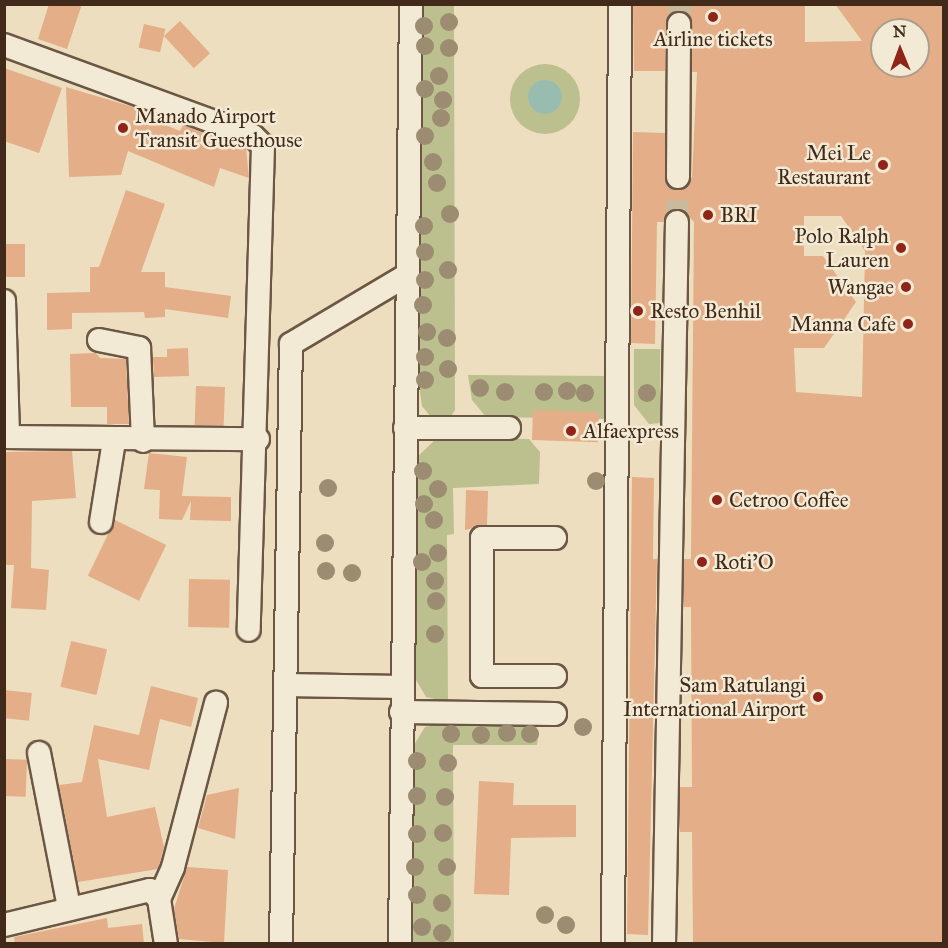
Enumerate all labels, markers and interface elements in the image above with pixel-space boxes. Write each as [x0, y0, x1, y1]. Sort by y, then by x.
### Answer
marker: Airline tickets [706, 10, 720, 24]
north arrow [870, 18, 930, 78]
text: N [893, 22, 907, 41]
place label: Airline tickets [653, 26, 773, 52]
place label: Manado Airport Transit Guesthouse [135, 103, 303, 153]
marker: Manado Airport Transit Guesthouse [116, 121, 130, 135]
place label: Mei Le Restaurant [777, 140, 871, 190]
marker: Mei Le Restaurant [876, 158, 890, 172]
place label: BRI [720, 202, 758, 228]
marker: BRI [701, 208, 715, 222]
place label: Polo Ralph Lauren [795, 223, 889, 273]
marker: Polo Ralph Lauren [894, 241, 908, 255]
place label: Wangae [827, 274, 894, 300]
marker: Wangae [899, 280, 913, 294]
place label: Resto Benhil [650, 298, 761, 324]
marker: Resto Benhil [631, 304, 645, 318]
place label: Manna Cafe [791, 311, 896, 337]
marker: Manna Cafe [901, 317, 915, 331]
place label: Alfaexpress [583, 418, 679, 444]
marker: Alfaexpress [564, 424, 578, 438]
place label: Cetroo Coffee [729, 487, 848, 513]
marker: Cetroo Coffee [710, 493, 724, 507]
place label: Roti'O [714, 549, 774, 575]
marker: Roti'O [695, 555, 709, 569]
place label: Sam Ratulangi International Airport [623, 672, 806, 722]
marker: Sam Ratulangi International Airport [811, 690, 825, 704]

